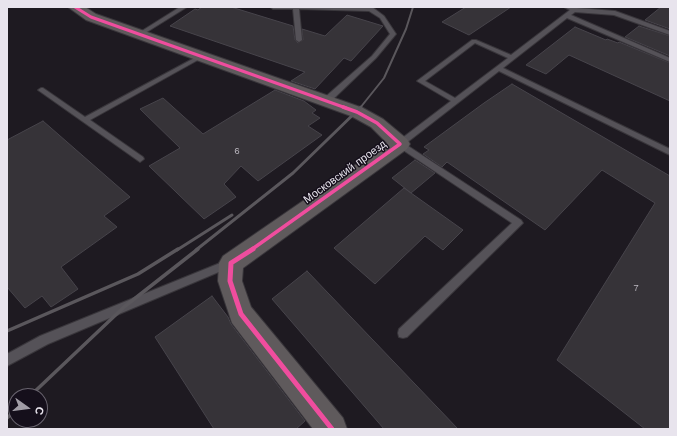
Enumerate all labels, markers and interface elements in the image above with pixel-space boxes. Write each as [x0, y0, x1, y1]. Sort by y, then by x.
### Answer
street label: Московский проезд [301, 137, 389, 207]
house number: 6 [234, 146, 240, 156]
house number: 7 [633, 283, 639, 293]
north arrow [8, 388, 48, 428]
text: С [32, 405, 46, 416]

